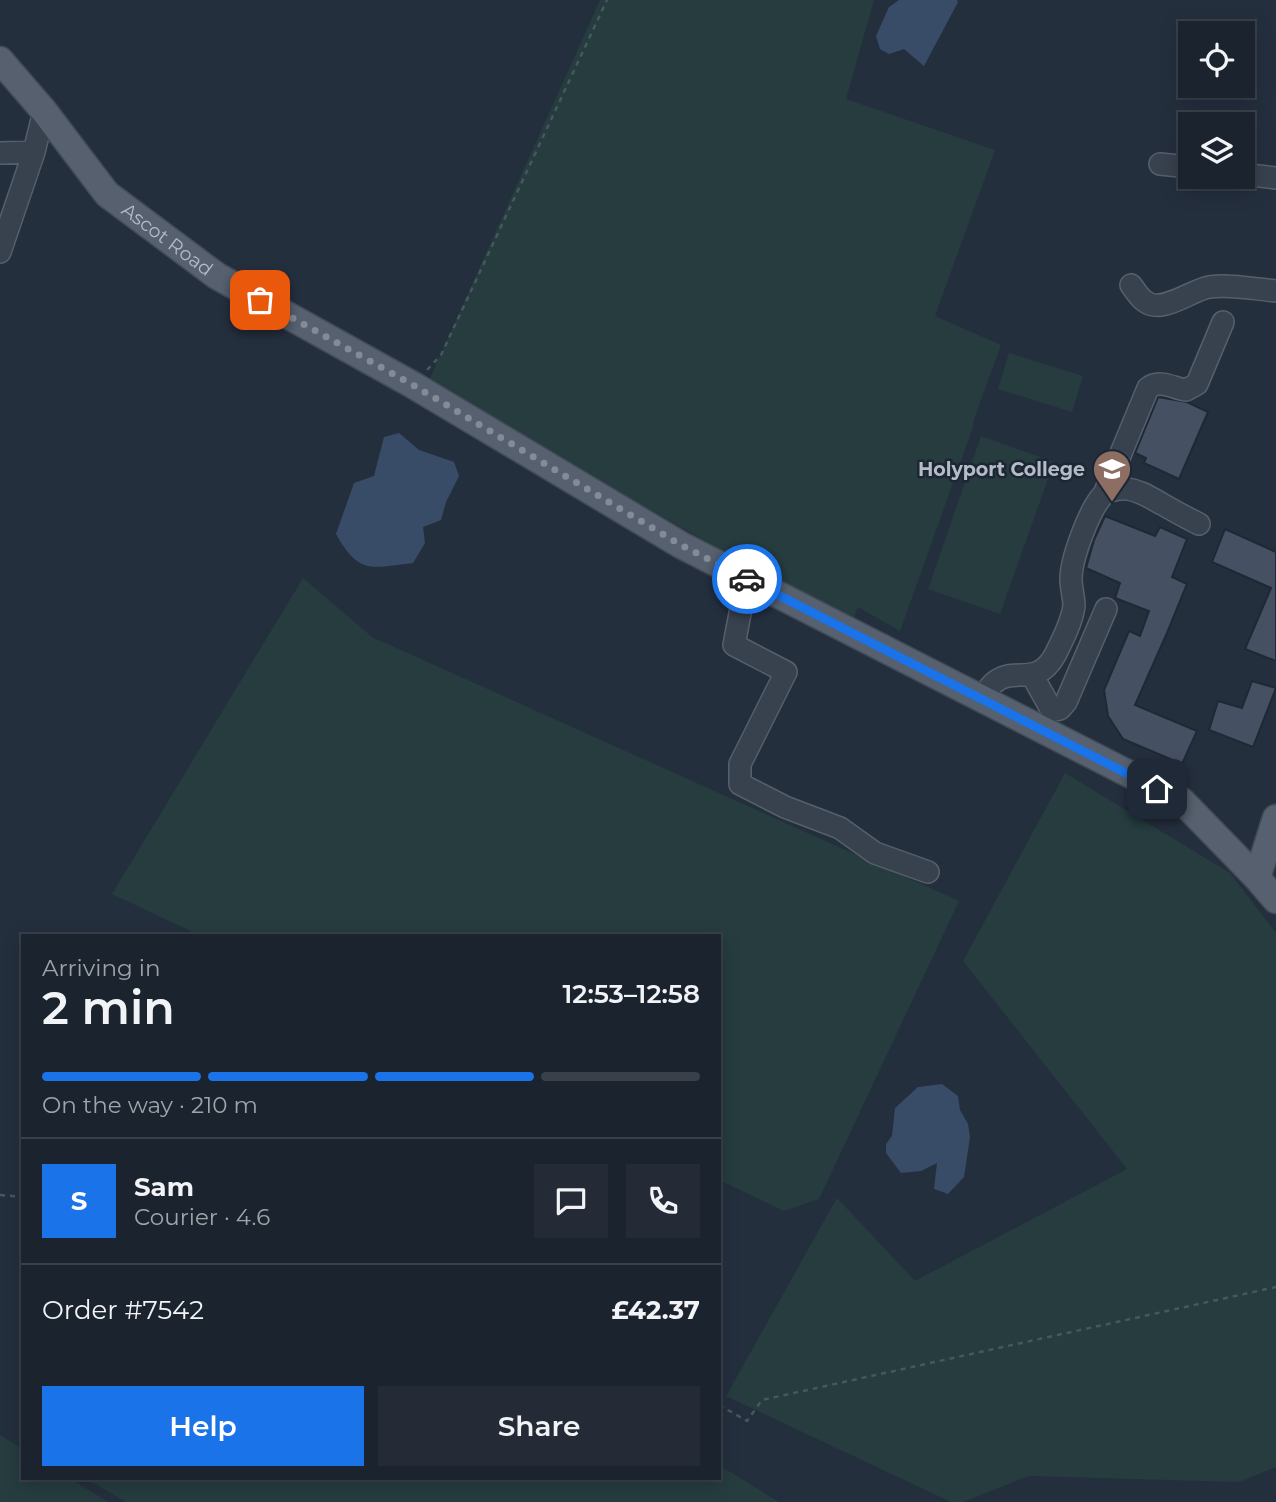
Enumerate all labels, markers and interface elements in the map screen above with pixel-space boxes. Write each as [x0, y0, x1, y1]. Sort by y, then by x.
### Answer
map controls [1178, 21, 1255, 189]
button: locate [1178, 21, 1255, 98]
button: layers [1178, 112, 1255, 189]
street label: Ascot Road [117, 198, 217, 281]
pin [230, 270, 290, 330]
icon: bag [241, 281, 279, 319]
school or university icon: Holyport College [1091, 448, 1133, 503]
place label: Holyport College [918, 458, 1085, 481]
courier [712, 544, 782, 614]
icon: car [728, 560, 766, 598]
pin [1127, 759, 1187, 819]
icon: home [1138, 770, 1176, 808]
text: Arriving in [42, 954, 161, 982]
text: 12:53–12:58 [562, 978, 700, 1010]
text: 2 min [42, 979, 175, 1036]
text: On the way · 210 m [42, 1091, 258, 1119]
button: chat [534, 1164, 608, 1238]
button: phone [626, 1164, 700, 1238]
text: Sam [134, 1171, 194, 1203]
text: S [71, 1185, 87, 1217]
text: Courier · 4.6 [134, 1203, 270, 1231]
text: Order #7542 [42, 1294, 204, 1326]
text: £42.37 [611, 1294, 700, 1326]
button: Help [42, 1386, 364, 1466]
button: Share [378, 1386, 700, 1466]

